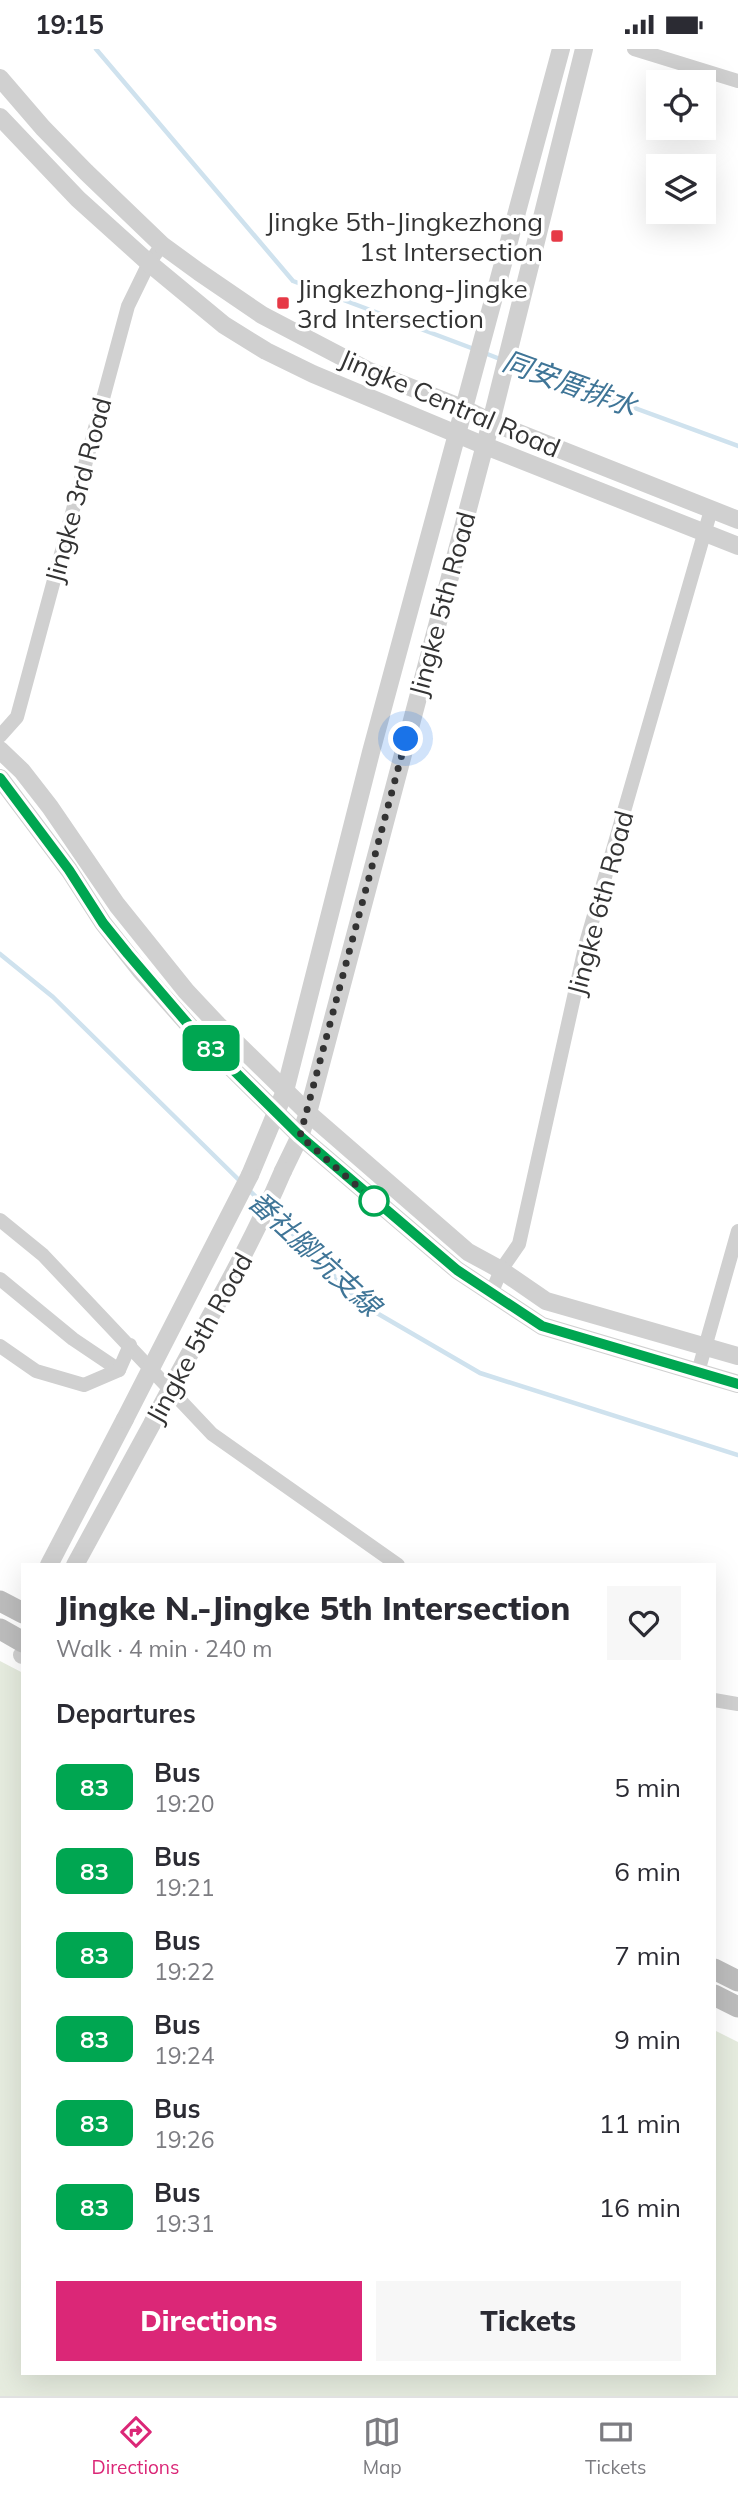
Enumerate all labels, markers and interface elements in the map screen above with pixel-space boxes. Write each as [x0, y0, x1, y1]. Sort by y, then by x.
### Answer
text: 19:15 [35, 8, 104, 41]
map controls [646, 70, 716, 224]
button: locate [646, 70, 716, 140]
button: layers [646, 154, 716, 224]
place label: Jingke 5th-Jingkezhong 1st Intersection [266, 205, 543, 268]
marker: Jingke 5th-Jingkezhong 1st Intersection [549, 228, 565, 244]
place label: Jingkezhong-Jingke 3rd Intersection [297, 272, 528, 335]
marker: Jingkezhong-Jingke 3rd Intersection [275, 295, 291, 311]
street label: Jingke Central Road [335, 342, 565, 464]
water label: 同安厝排水 [498, 343, 644, 424]
street label: Jingke 3rd Road [37, 394, 119, 586]
street label: Jingke 5th Road [401, 508, 483, 700]
your location [388, 721, 423, 756]
street label: Jingke 6th Road [559, 807, 641, 999]
line badge: 83 [180, 1025, 242, 1071]
text: 83 [197, 1033, 225, 1063]
water label: 番社腳坑支線 [242, 1183, 391, 1325]
unlabelled marker [359, 1186, 389, 1216]
street label: Jingke 5th Road [138, 1247, 260, 1429]
button: heart [607, 1586, 681, 1660]
text: Jingke N.-Jingke 5th Intersection [56, 1587, 570, 1628]
text: Walk · 4 min · 240 m [56, 1634, 273, 1663]
text: Departures [56, 1697, 196, 1730]
text: Bus [154, 1756, 200, 1789]
text: 5 min [614, 1771, 681, 1804]
text: 83 [80, 1772, 109, 1802]
text: 19:20 [154, 1789, 214, 1818]
text: Bus [154, 1840, 200, 1873]
text: 6 min [614, 1855, 681, 1888]
text: 83 [80, 1856, 109, 1886]
text: 19:21 [154, 1873, 214, 1902]
text: Bus [154, 1924, 200, 1957]
text: 7 min [614, 1939, 681, 1972]
text: 83 [80, 1940, 109, 1970]
text: 19:22 [154, 1957, 214, 1986]
text: Bus [154, 2008, 200, 2041]
text: 9 min [614, 2023, 681, 2056]
text: 83 [80, 2024, 109, 2054]
text: 19:24 [154, 2041, 214, 2070]
text: Bus [154, 2092, 200, 2125]
text: 11 min [599, 2107, 681, 2140]
text: 83 [80, 2108, 109, 2138]
text: 19:26 [154, 2125, 214, 2154]
text: Bus [154, 2176, 200, 2209]
text: 16 min [599, 2191, 681, 2224]
text: 83 [80, 2192, 109, 2222]
text: 19:31 [154, 2209, 214, 2238]
button: Directions [56, 2281, 362, 2361]
button: Tickets [376, 2281, 681, 2361]
tab: Directions [92, 2413, 179, 2479]
tab: Map [363, 2413, 402, 2479]
tab: Tickets [585, 2413, 646, 2479]

